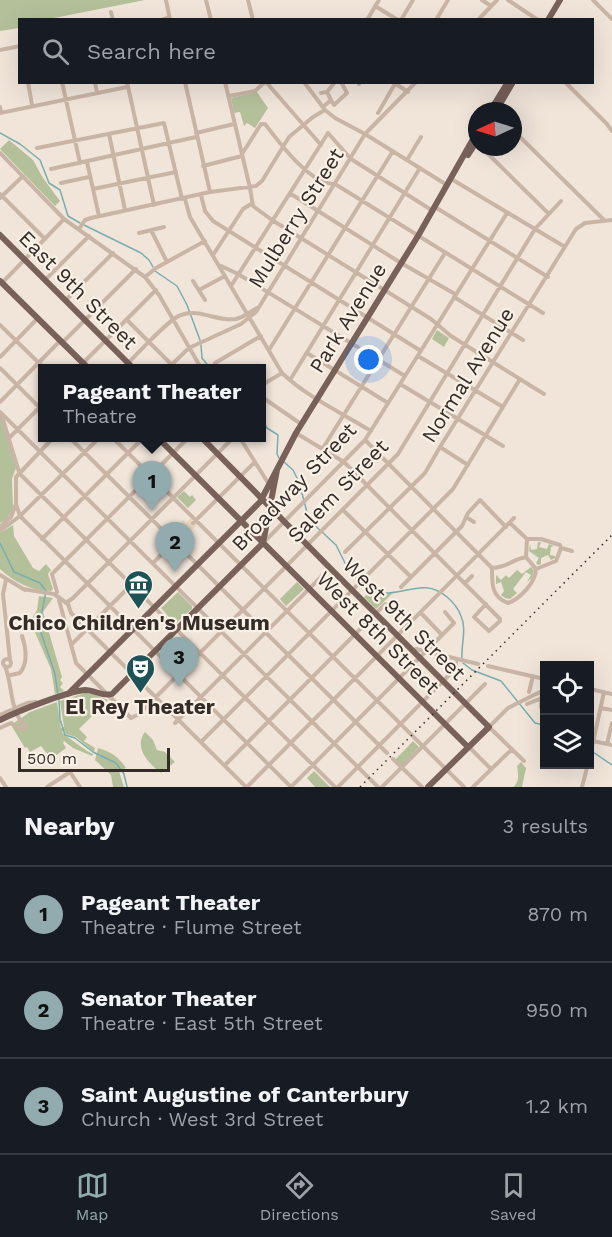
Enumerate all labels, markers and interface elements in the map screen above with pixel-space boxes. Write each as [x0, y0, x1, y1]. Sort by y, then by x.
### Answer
search box [18, 18, 594, 84]
icon: search [39, 35, 72, 68]
text: Search here [87, 39, 216, 64]
north arrow [468, 102, 522, 156]
street label: Mulberry Street [243, 143, 349, 292]
street label: East 9th Street [14, 225, 143, 354]
street label: Park Avenue [304, 258, 391, 377]
street label: Normal Avenue [416, 303, 519, 447]
your location [354, 345, 383, 374]
popup [38, 364, 266, 442]
text: Pageant Theater [62, 379, 242, 404]
text: Theatre [62, 404, 137, 428]
street label: Broadway Street [226, 417, 361, 556]
street label: Salem Street [282, 434, 393, 548]
pin: 1 [132, 462, 172, 511]
pin: 2 [156, 522, 195, 572]
street label: West 9th Street [338, 552, 471, 686]
street label: West 8th Street [312, 566, 445, 700]
museum icon: Chico Children's Museum [123, 568, 155, 610]
place label: Chico Children's Museum [8, 610, 270, 635]
pin: 3 [160, 638, 198, 687]
theatre icon: El Rey Theater [124, 652, 156, 694]
map controls [540, 661, 594, 769]
button: locate [540, 661, 594, 715]
place label: El Rey Theater [65, 694, 215, 719]
button: layers [540, 715, 594, 769]
scale bar [18, 745, 170, 772]
text: 500 m [27, 749, 77, 768]
text: Nearby [24, 811, 115, 841]
text: 3 results [503, 814, 588, 838]
text: Pageant Theater [81, 890, 260, 915]
text: 1 [39, 902, 48, 926]
text: 870 m [527, 902, 588, 926]
text: Theatre · Flume Street [81, 915, 302, 939]
text: Senator Theater [81, 986, 256, 1011]
text: 2 [38, 998, 49, 1022]
text: 950 m [526, 998, 588, 1022]
text: Theatre · East 5th Street [81, 1011, 323, 1035]
text: Saint Augustine of Canterbury [81, 1082, 409, 1107]
text: 3 [38, 1094, 49, 1118]
text: 1.2 km [526, 1094, 588, 1118]
text: Church · West 3rd Street [81, 1107, 323, 1131]
tab: Map [76, 1169, 109, 1224]
tab: Directions [260, 1169, 339, 1224]
tab: Saved [490, 1169, 536, 1224]

